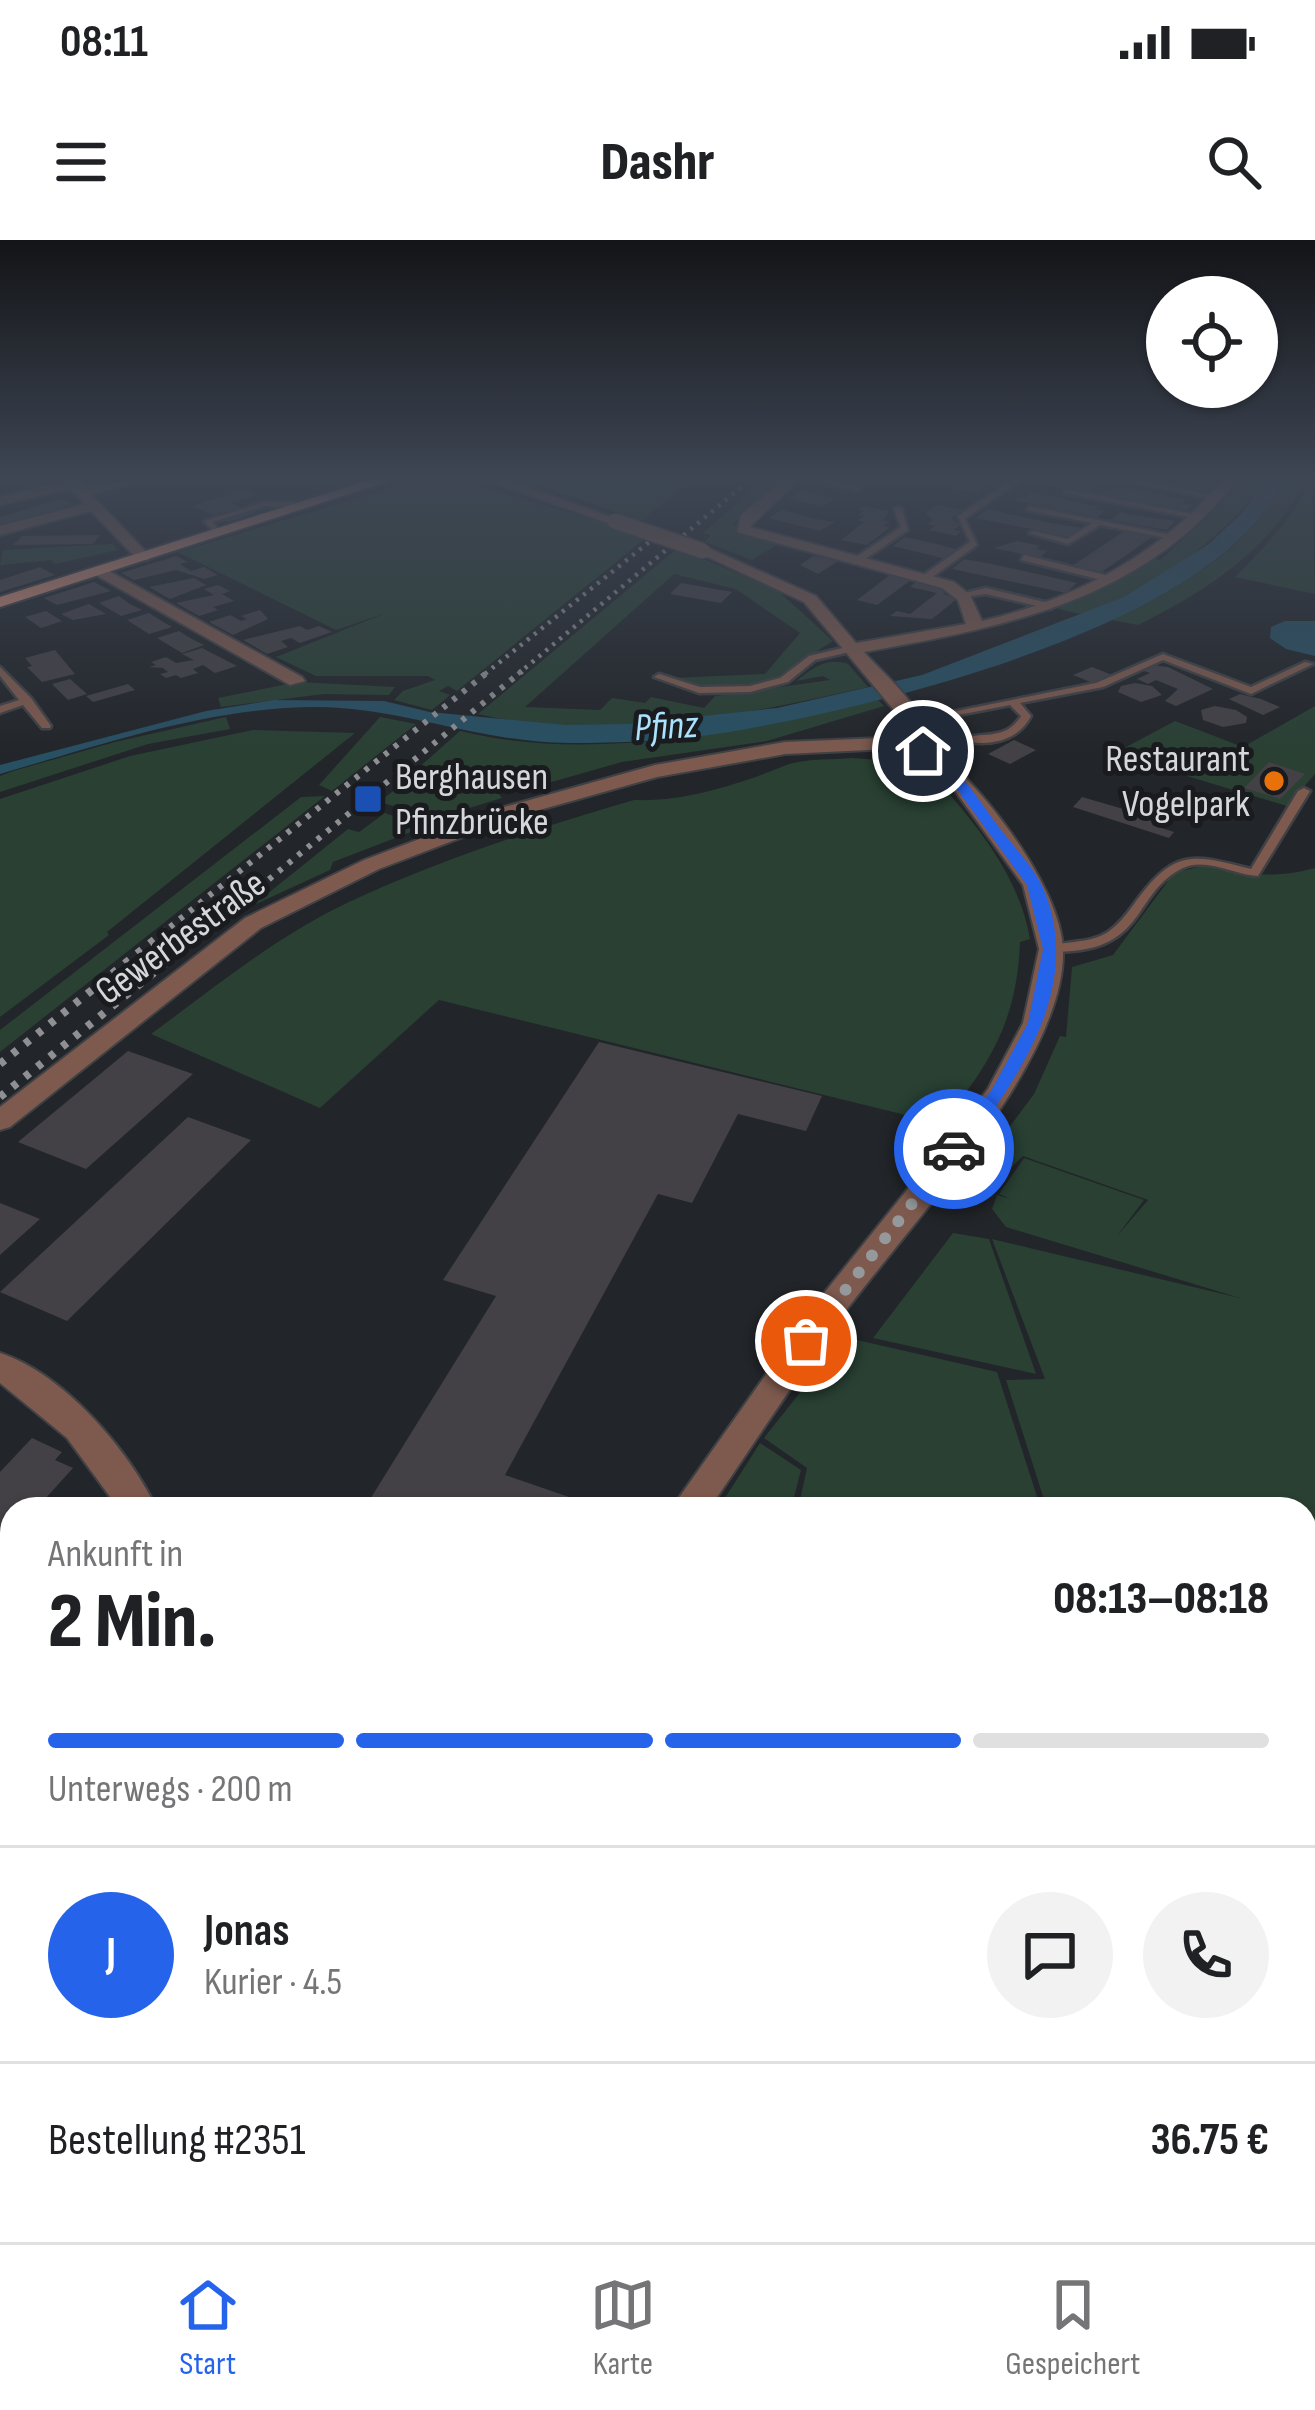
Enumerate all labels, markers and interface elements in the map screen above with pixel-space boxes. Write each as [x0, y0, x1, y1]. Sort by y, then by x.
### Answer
text: 08:11 [60, 15, 148, 70]
icon: menu [48, 129, 114, 195]
icon: search [1201, 129, 1267, 195]
text: Dashr [600, 130, 715, 195]
map controls [1146, 276, 1278, 408]
button: locate [1146, 276, 1278, 408]
pin [872, 700, 974, 802]
water label: Pfinz [633, 702, 700, 752]
icon: home [890, 718, 956, 784]
place label: Restaurant Vogelpark [1105, 736, 1250, 828]
place label: Berghausen Pfinzbrücke [395, 754, 549, 846]
marker: Restaurant Vogelpark [1261, 768, 1287, 794]
marker: Berghausen Pfinzbrücke [352, 783, 384, 815]
street label: Gewerbestraße [87, 860, 275, 1016]
courier [894, 1089, 1014, 1209]
icon: car [921, 1116, 987, 1182]
pin [755, 1290, 857, 1392]
icon: bag [773, 1308, 839, 1374]
text: Ankunft in [48, 1531, 183, 1578]
text: 08:13–08:18 [1053, 1572, 1269, 1627]
text: 2 Min. [48, 1576, 217, 1669]
text: Unterwegs · 200 m [48, 1766, 293, 1813]
button: chat [987, 1892, 1113, 2018]
button: phone [1143, 1892, 1269, 2018]
text: Jonas [204, 1904, 289, 1959]
text: J [106, 1927, 116, 1982]
text: Kurier · 4.5 [204, 1959, 342, 2006]
text: Bestellung #2351 [48, 2113, 305, 2168]
text: 36.75 € [1150, 2113, 1269, 2168]
tab: Start [175, 2272, 241, 2384]
tab: Karte [590, 2272, 656, 2384]
tab: Gespeichert [1005, 2272, 1140, 2384]

